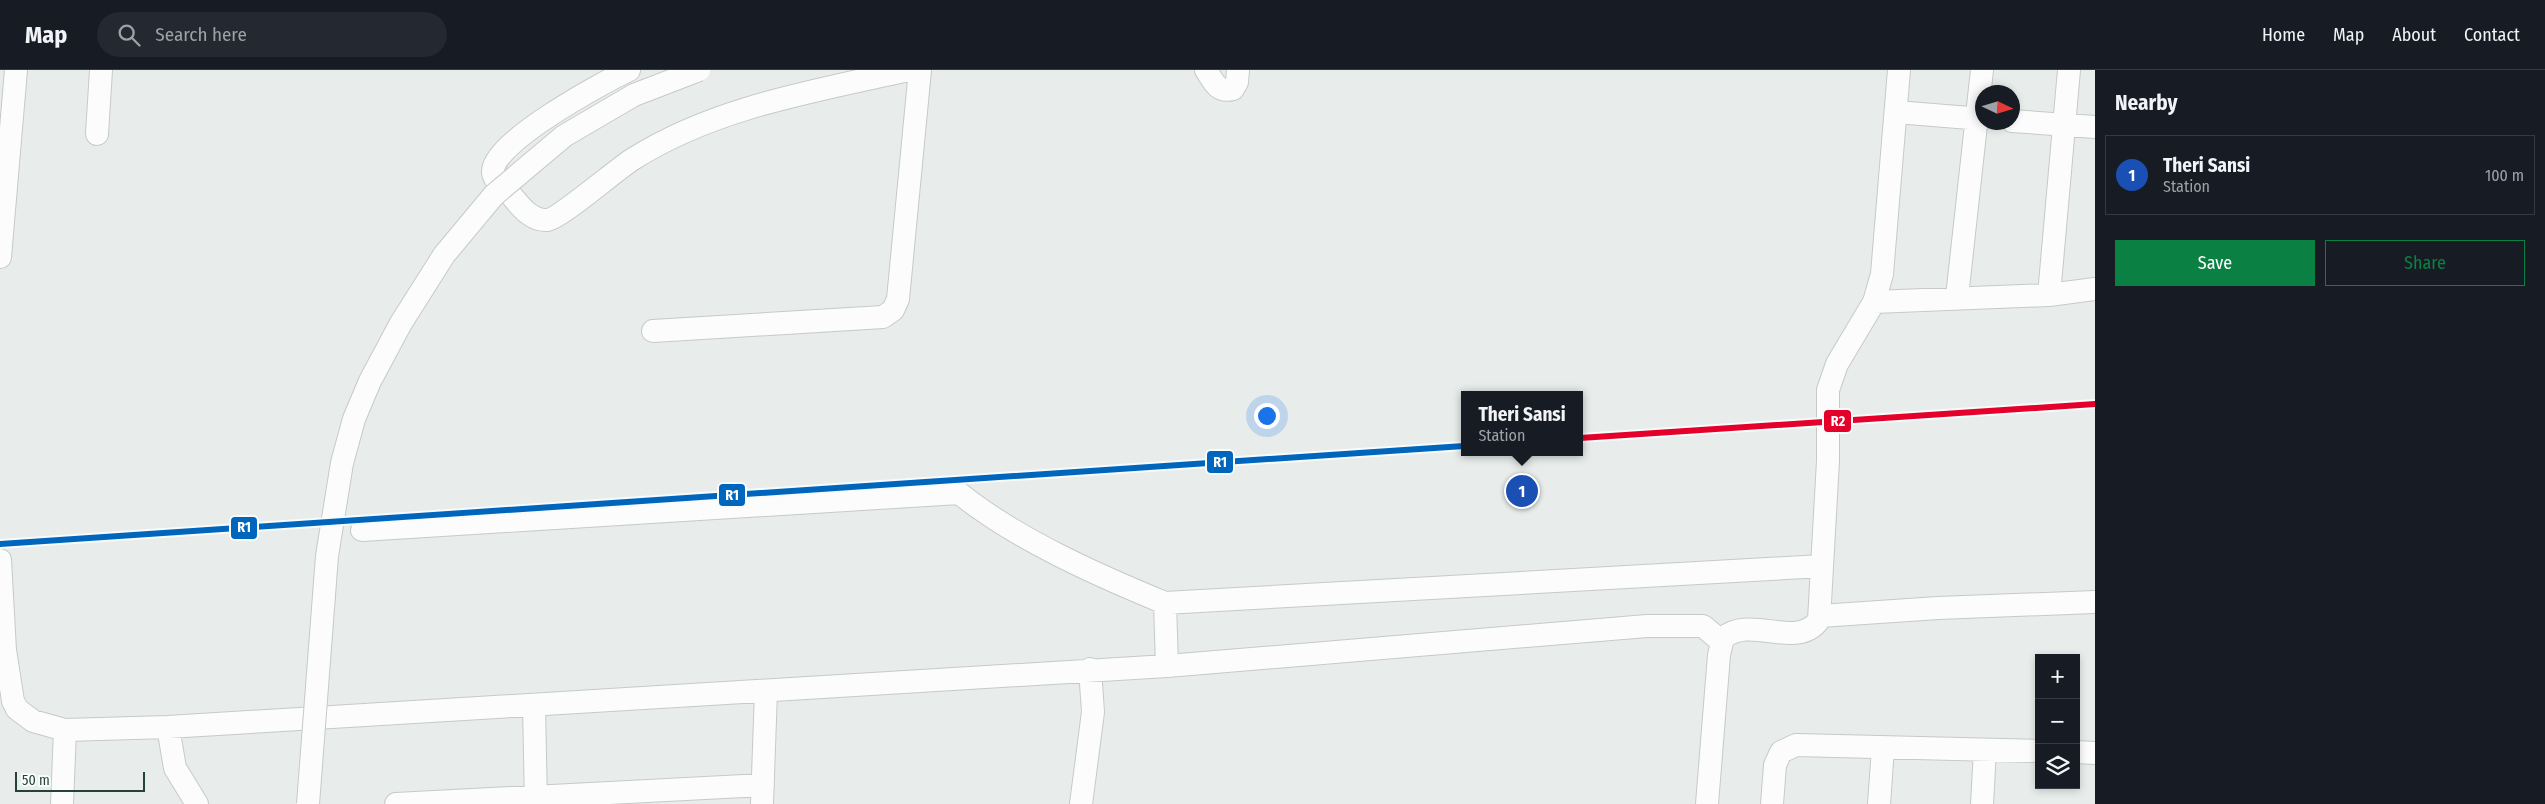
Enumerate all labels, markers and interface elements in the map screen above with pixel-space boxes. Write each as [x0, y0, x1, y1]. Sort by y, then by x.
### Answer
search box [97, 12, 447, 57]
text: Map [25, 21, 67, 49]
icon: search [115, 21, 143, 49]
text: Search here [155, 23, 247, 46]
text: Home [2262, 24, 2305, 46]
text: Map [2333, 24, 2364, 46]
text: About [2392, 24, 2436, 46]
text: Contact [2464, 24, 2520, 46]
north arrow [1975, 85, 2020, 130]
text: Nearby [2115, 90, 2177, 116]
text: Theri Sansi [2163, 154, 2250, 177]
text: 1 [2129, 166, 2135, 185]
text: 100 m [2485, 166, 2524, 185]
text: Station [2163, 177, 2210, 196]
button: Save [2115, 240, 2315, 286]
button: Share [2325, 240, 2525, 286]
popup [1461, 391, 1583, 456]
your location [1254, 403, 1280, 429]
text: Theri Sansi [1478, 403, 1566, 426]
line badge: R2 [1823, 409, 1852, 433]
text: R2 [1831, 413, 1846, 430]
text: Station [1478, 426, 1525, 445]
line badge: R1 [1206, 450, 1234, 474]
text: R1 [1213, 454, 1227, 471]
pin: 1 [1506, 472, 1538, 510]
line badge: R1 [718, 483, 746, 507]
text: R1 [725, 487, 739, 504]
line badge: R1 [230, 516, 258, 540]
text: R1 [237, 519, 251, 536]
map controls [2035, 654, 2080, 789]
button: + [2035, 654, 2080, 699]
button: − [2035, 699, 2080, 744]
button: layers [2035, 744, 2080, 789]
scale bar [15, 769, 145, 792]
text: 50 m [22, 772, 50, 789]

